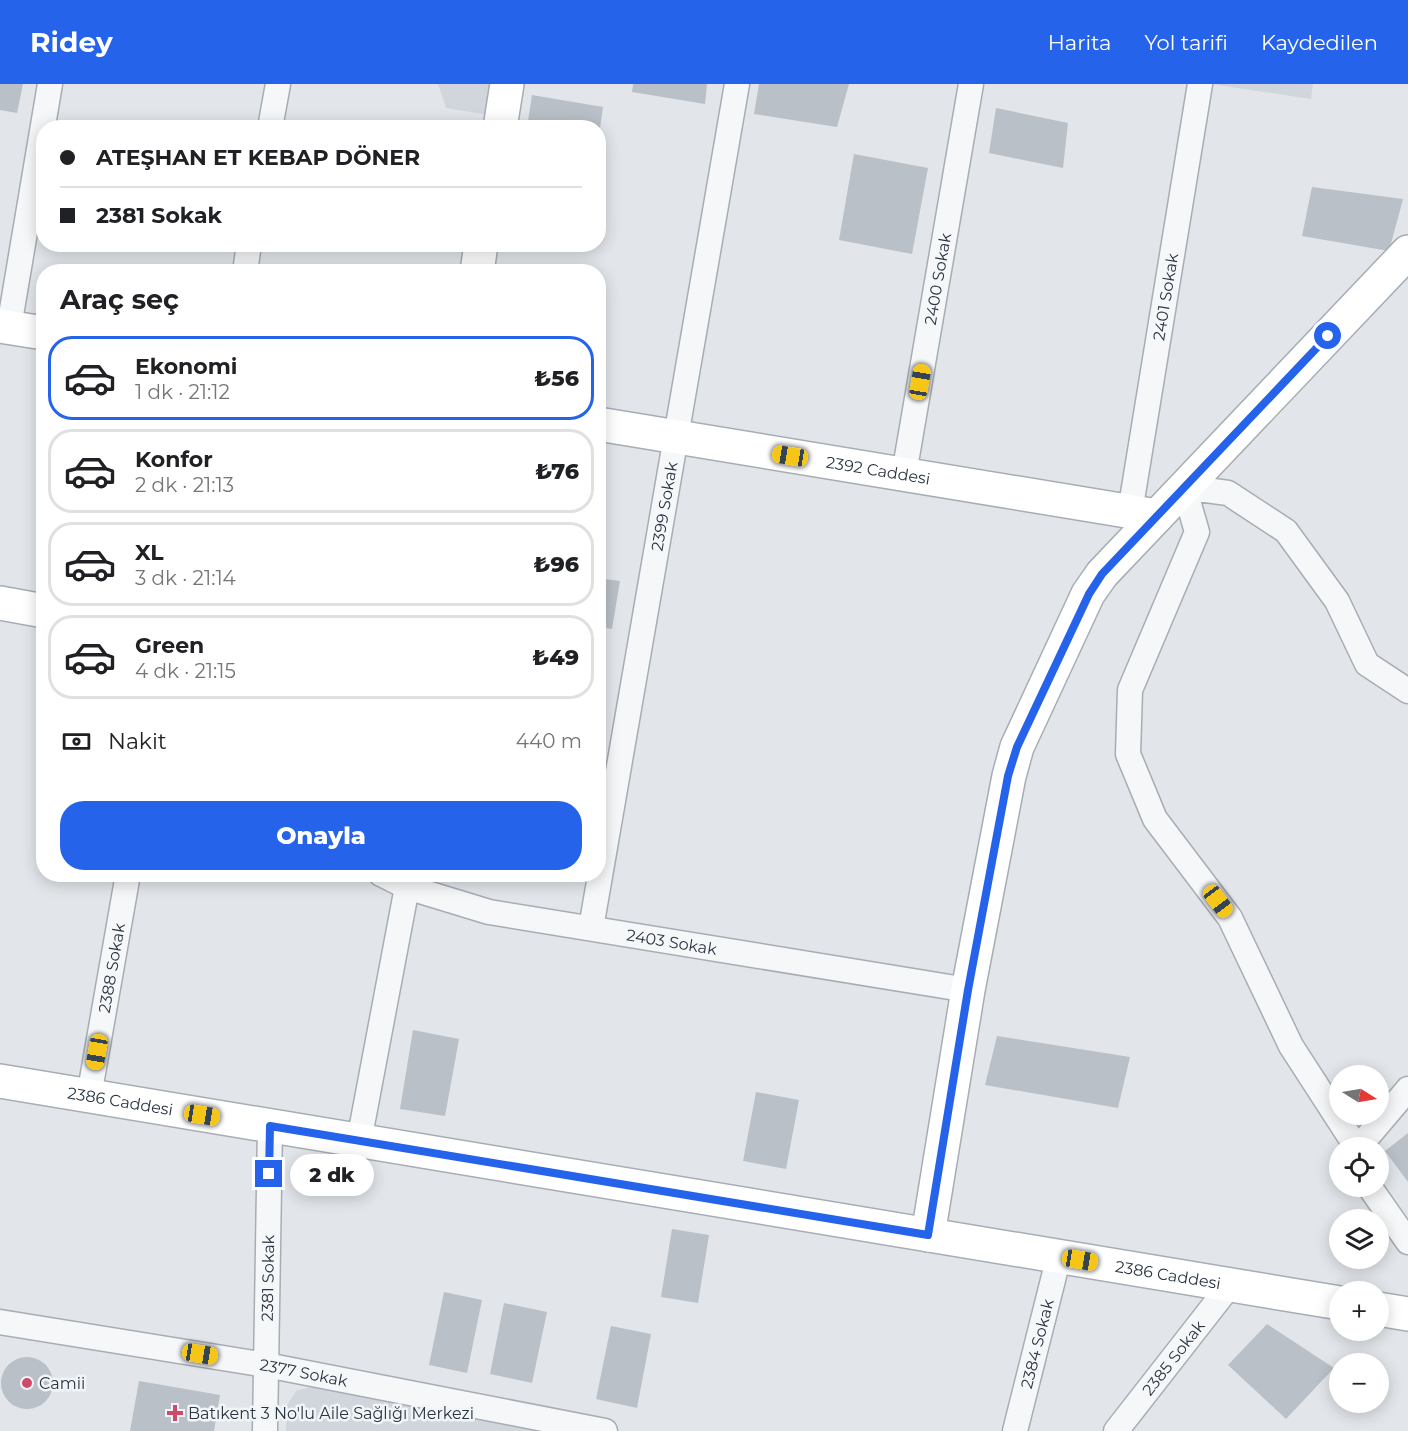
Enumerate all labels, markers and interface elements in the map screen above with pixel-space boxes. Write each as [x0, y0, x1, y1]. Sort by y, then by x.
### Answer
text: Ridey [30, 25, 113, 59]
text: Harita [1048, 30, 1111, 55]
text: Yol tarifi [1144, 30, 1228, 55]
text: Kaydedilen [1261, 30, 1378, 55]
text: ATEŞHAN ET KEBAP DÖNER [96, 144, 420, 171]
text: 2381 Sokak [96, 202, 222, 229]
street label: 2400 Sokak [921, 231, 955, 326]
street label: 2401 Sokak [1149, 251, 1182, 342]
text: Araç seç [60, 283, 179, 316]
route start [1314, 322, 1341, 349]
icon: car [63, 351, 117, 405]
text: Ekonomi [135, 353, 237, 380]
car [908, 363, 932, 401]
text: ₺56 [534, 365, 579, 392]
text: 1 dk · 21:12 [135, 380, 230, 404]
icon: car [63, 444, 117, 498]
car [771, 444, 809, 468]
text: Konfor [135, 446, 213, 473]
street label: 2392 Caddesi [825, 453, 932, 489]
text: ₺76 [535, 458, 579, 485]
street label: 2399 Sokak [647, 460, 682, 552]
text: 2 dk · 21:13 [135, 473, 234, 497]
icon: car [63, 537, 117, 591]
text: XL [135, 539, 164, 566]
text: ₺96 [533, 551, 579, 578]
text: 3 dk · 21:14 [135, 566, 236, 590]
icon: car [63, 630, 117, 684]
text: Green [135, 632, 204, 659]
text: ₺49 [532, 644, 579, 671]
text: 4 dk · 21:15 [135, 659, 236, 683]
icon: cash [60, 725, 93, 758]
text: Nakit [108, 728, 167, 755]
text: 440 m [516, 729, 582, 753]
button: Onayla [60, 801, 582, 870]
car [1200, 881, 1236, 921]
street label: 2388 Sokak [95, 921, 129, 1015]
street label: 2403 Sokak [625, 926, 719, 959]
car [85, 1033, 109, 1071]
north arrow [1329, 1065, 1389, 1125]
map controls [1329, 1065, 1389, 1413]
street label: 2386 Caddesi [66, 1083, 174, 1120]
car [183, 1103, 221, 1127]
button: locate [1329, 1137, 1389, 1197]
callout: 2 dk [290, 1153, 374, 1195]
route end [255, 1160, 282, 1187]
text: 2 dk [309, 1163, 355, 1187]
button: layers [1329, 1209, 1389, 1269]
street label: 2381 Sokak [258, 1234, 278, 1322]
car [1061, 1248, 1099, 1272]
street label: 2386 Caddesi [1114, 1257, 1222, 1293]
button: + [1329, 1281, 1389, 1341]
street label: 2384 Sokak [1017, 1297, 1058, 1391]
street label: 2385 Sokak [1138, 1316, 1209, 1399]
car [181, 1342, 219, 1366]
button: − [1329, 1353, 1389, 1413]
street label: 2377 Sokak [258, 1355, 350, 1391]
place label: Camii [39, 1374, 85, 1393]
marker: Camii [20, 1376, 34, 1390]
marker: Batıkent 3 No'lu Aile Sağlığı Merkezi [166, 1404, 184, 1422]
place label: Batıkent 3 No'lu Aile Sağlığı Merkezi [188, 1404, 474, 1423]

